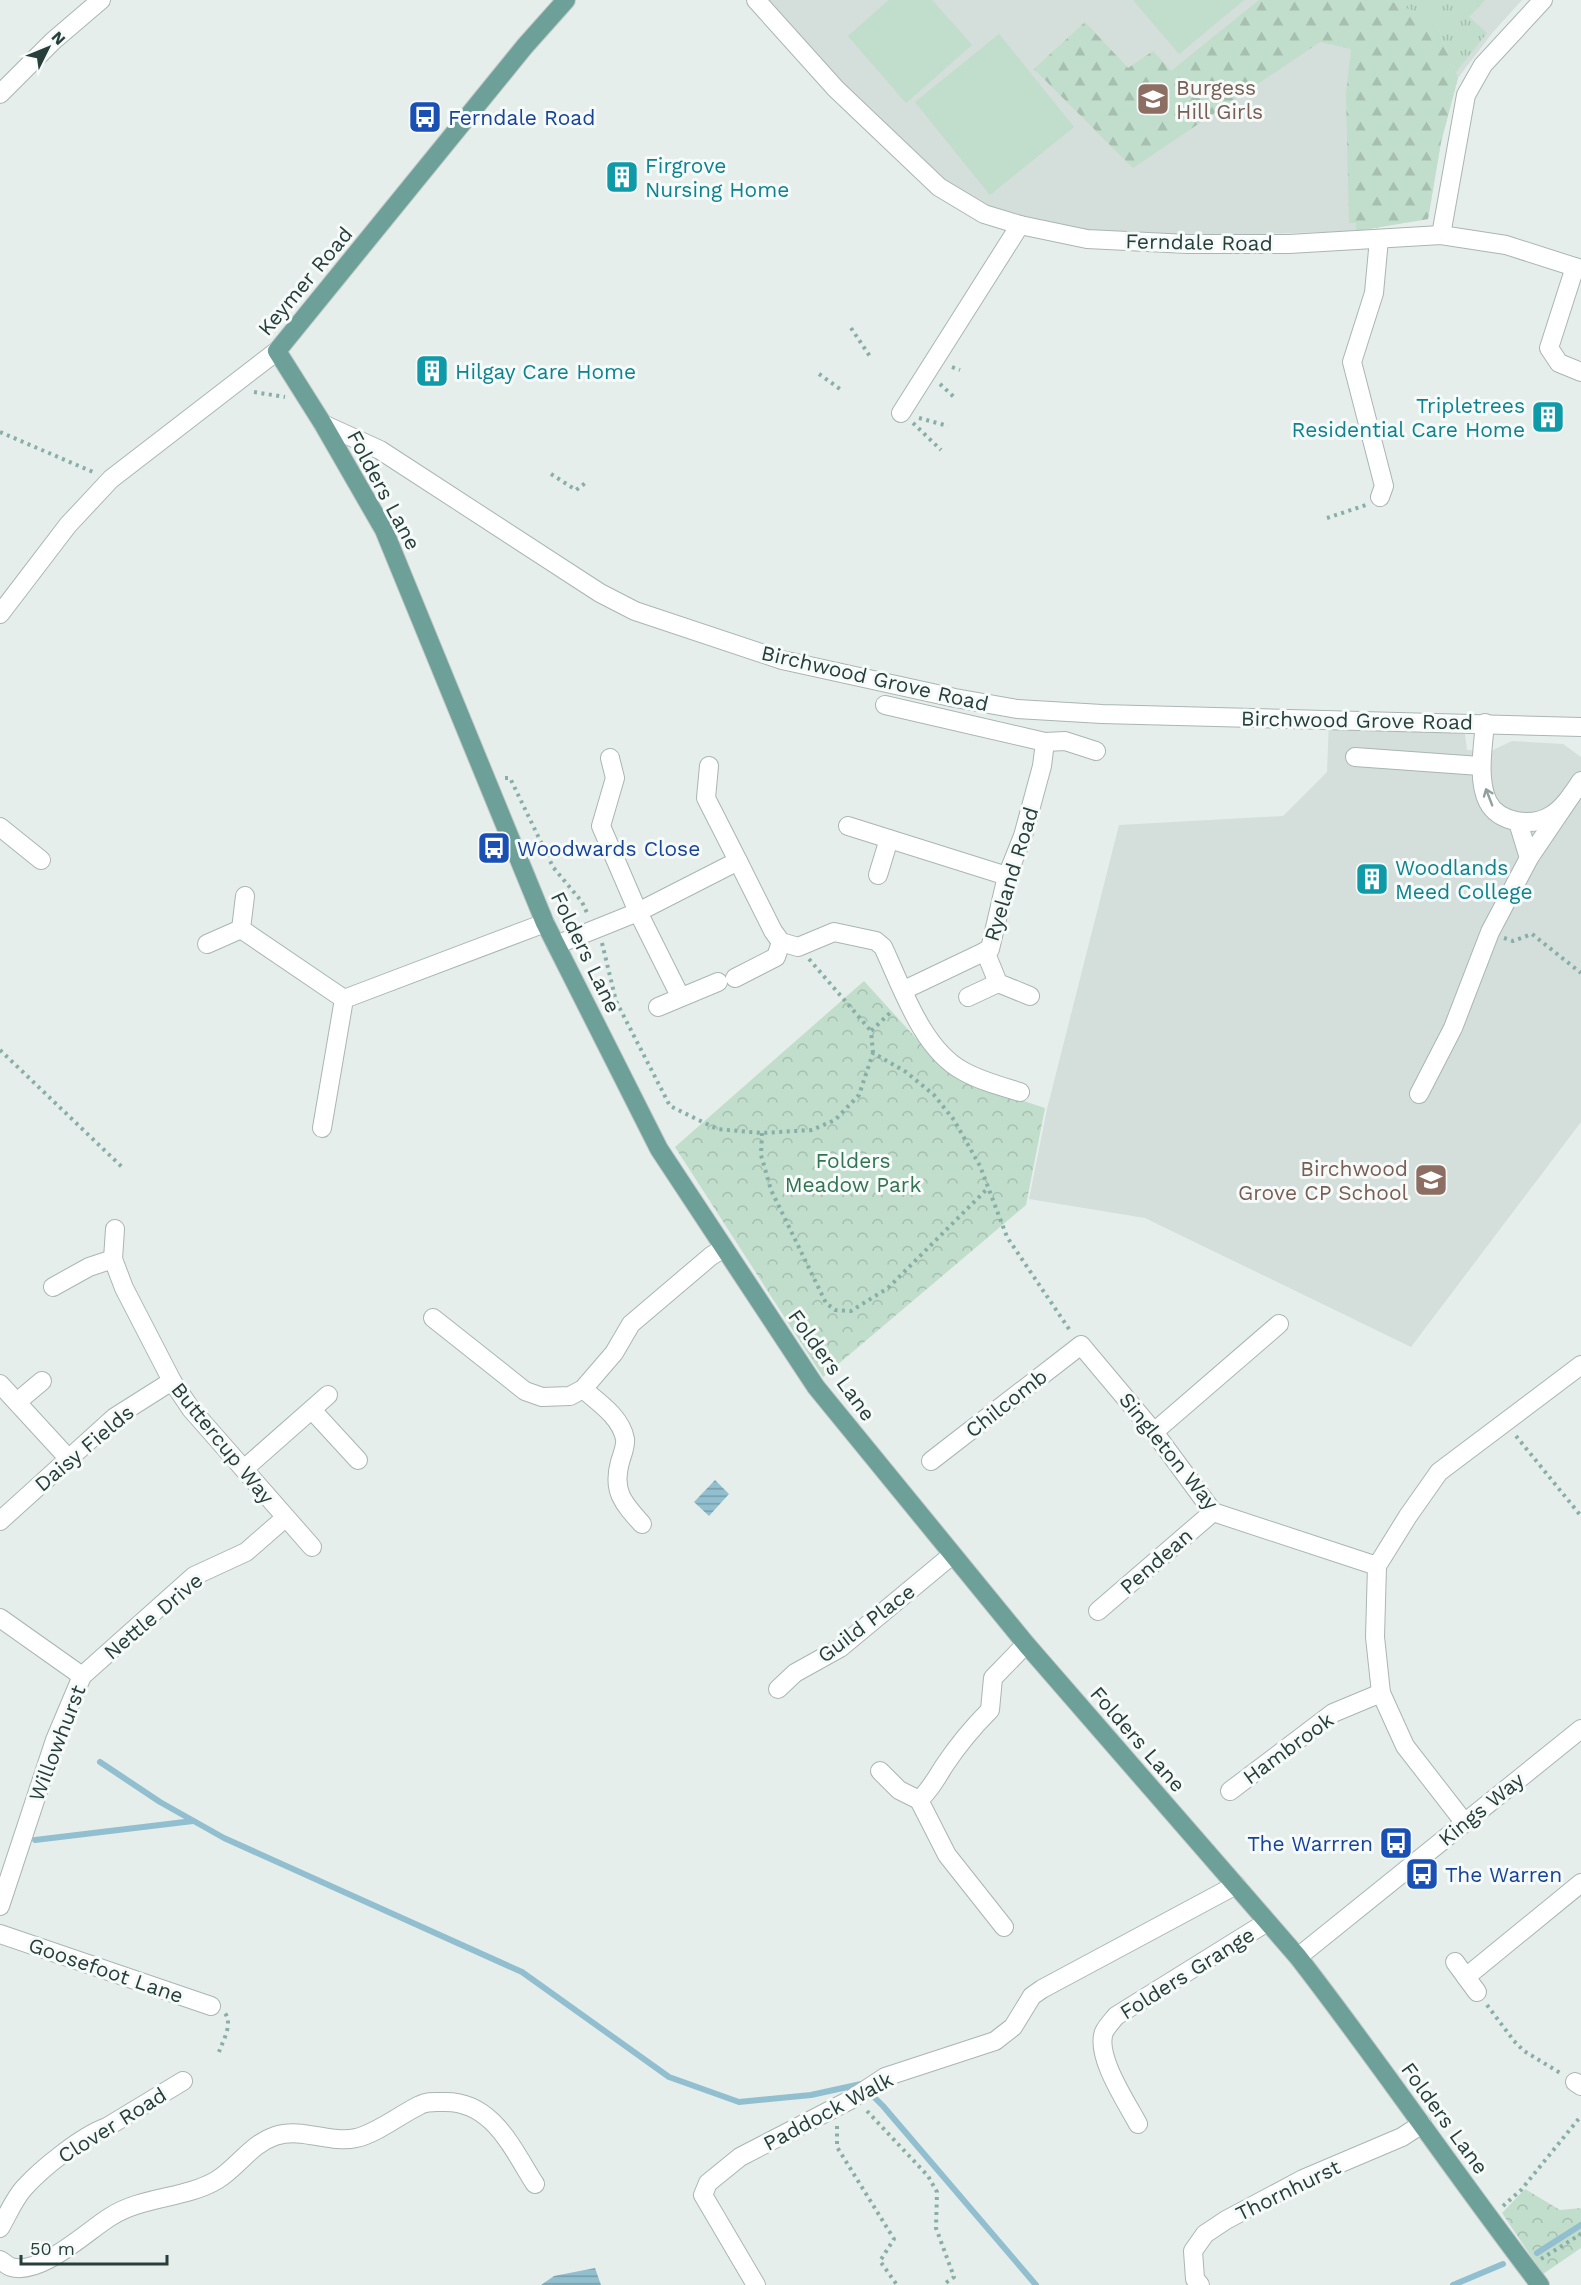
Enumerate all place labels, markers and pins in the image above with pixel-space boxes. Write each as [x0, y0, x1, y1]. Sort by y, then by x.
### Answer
place label: Burgess Hill Girls [1176, 75, 1263, 124]
school or university icon: Burgess Hill Girls [1135, 81, 1171, 117]
bus stop icon: Ferndale Road [407, 99, 443, 135]
place label: Ferndale Road [448, 105, 595, 130]
place label: Firgrove Nursing Home [645, 153, 789, 202]
building icon: Firgrove Nursing Home [604, 159, 640, 195]
building icon: Hilgay Care Home [414, 353, 450, 389]
place label: Hilgay Care Home [455, 359, 636, 384]
place label: Tripletrees Residential Care Home [1292, 393, 1525, 442]
building icon: Tripletrees Residential Care Home [1530, 399, 1566, 435]
bus stop icon: Woodwards Close [476, 830, 512, 866]
place label: Woodwards Close [517, 836, 700, 861]
place label: Woodlands Meed College [1395, 855, 1533, 904]
building icon: Woodlands Meed College [1354, 861, 1390, 897]
place label: Birchwood Grove CP School [1238, 1156, 1409, 1205]
school or university icon: Birchwood Grove CP School [1413, 1162, 1449, 1198]
bus stop icon: The Warrren [1378, 1825, 1414, 1861]
place label: The Warrren [1247, 1831, 1373, 1856]
bus stop icon: The Warren [1404, 1856, 1440, 1892]
place label: The Warren [1445, 1862, 1562, 1887]

